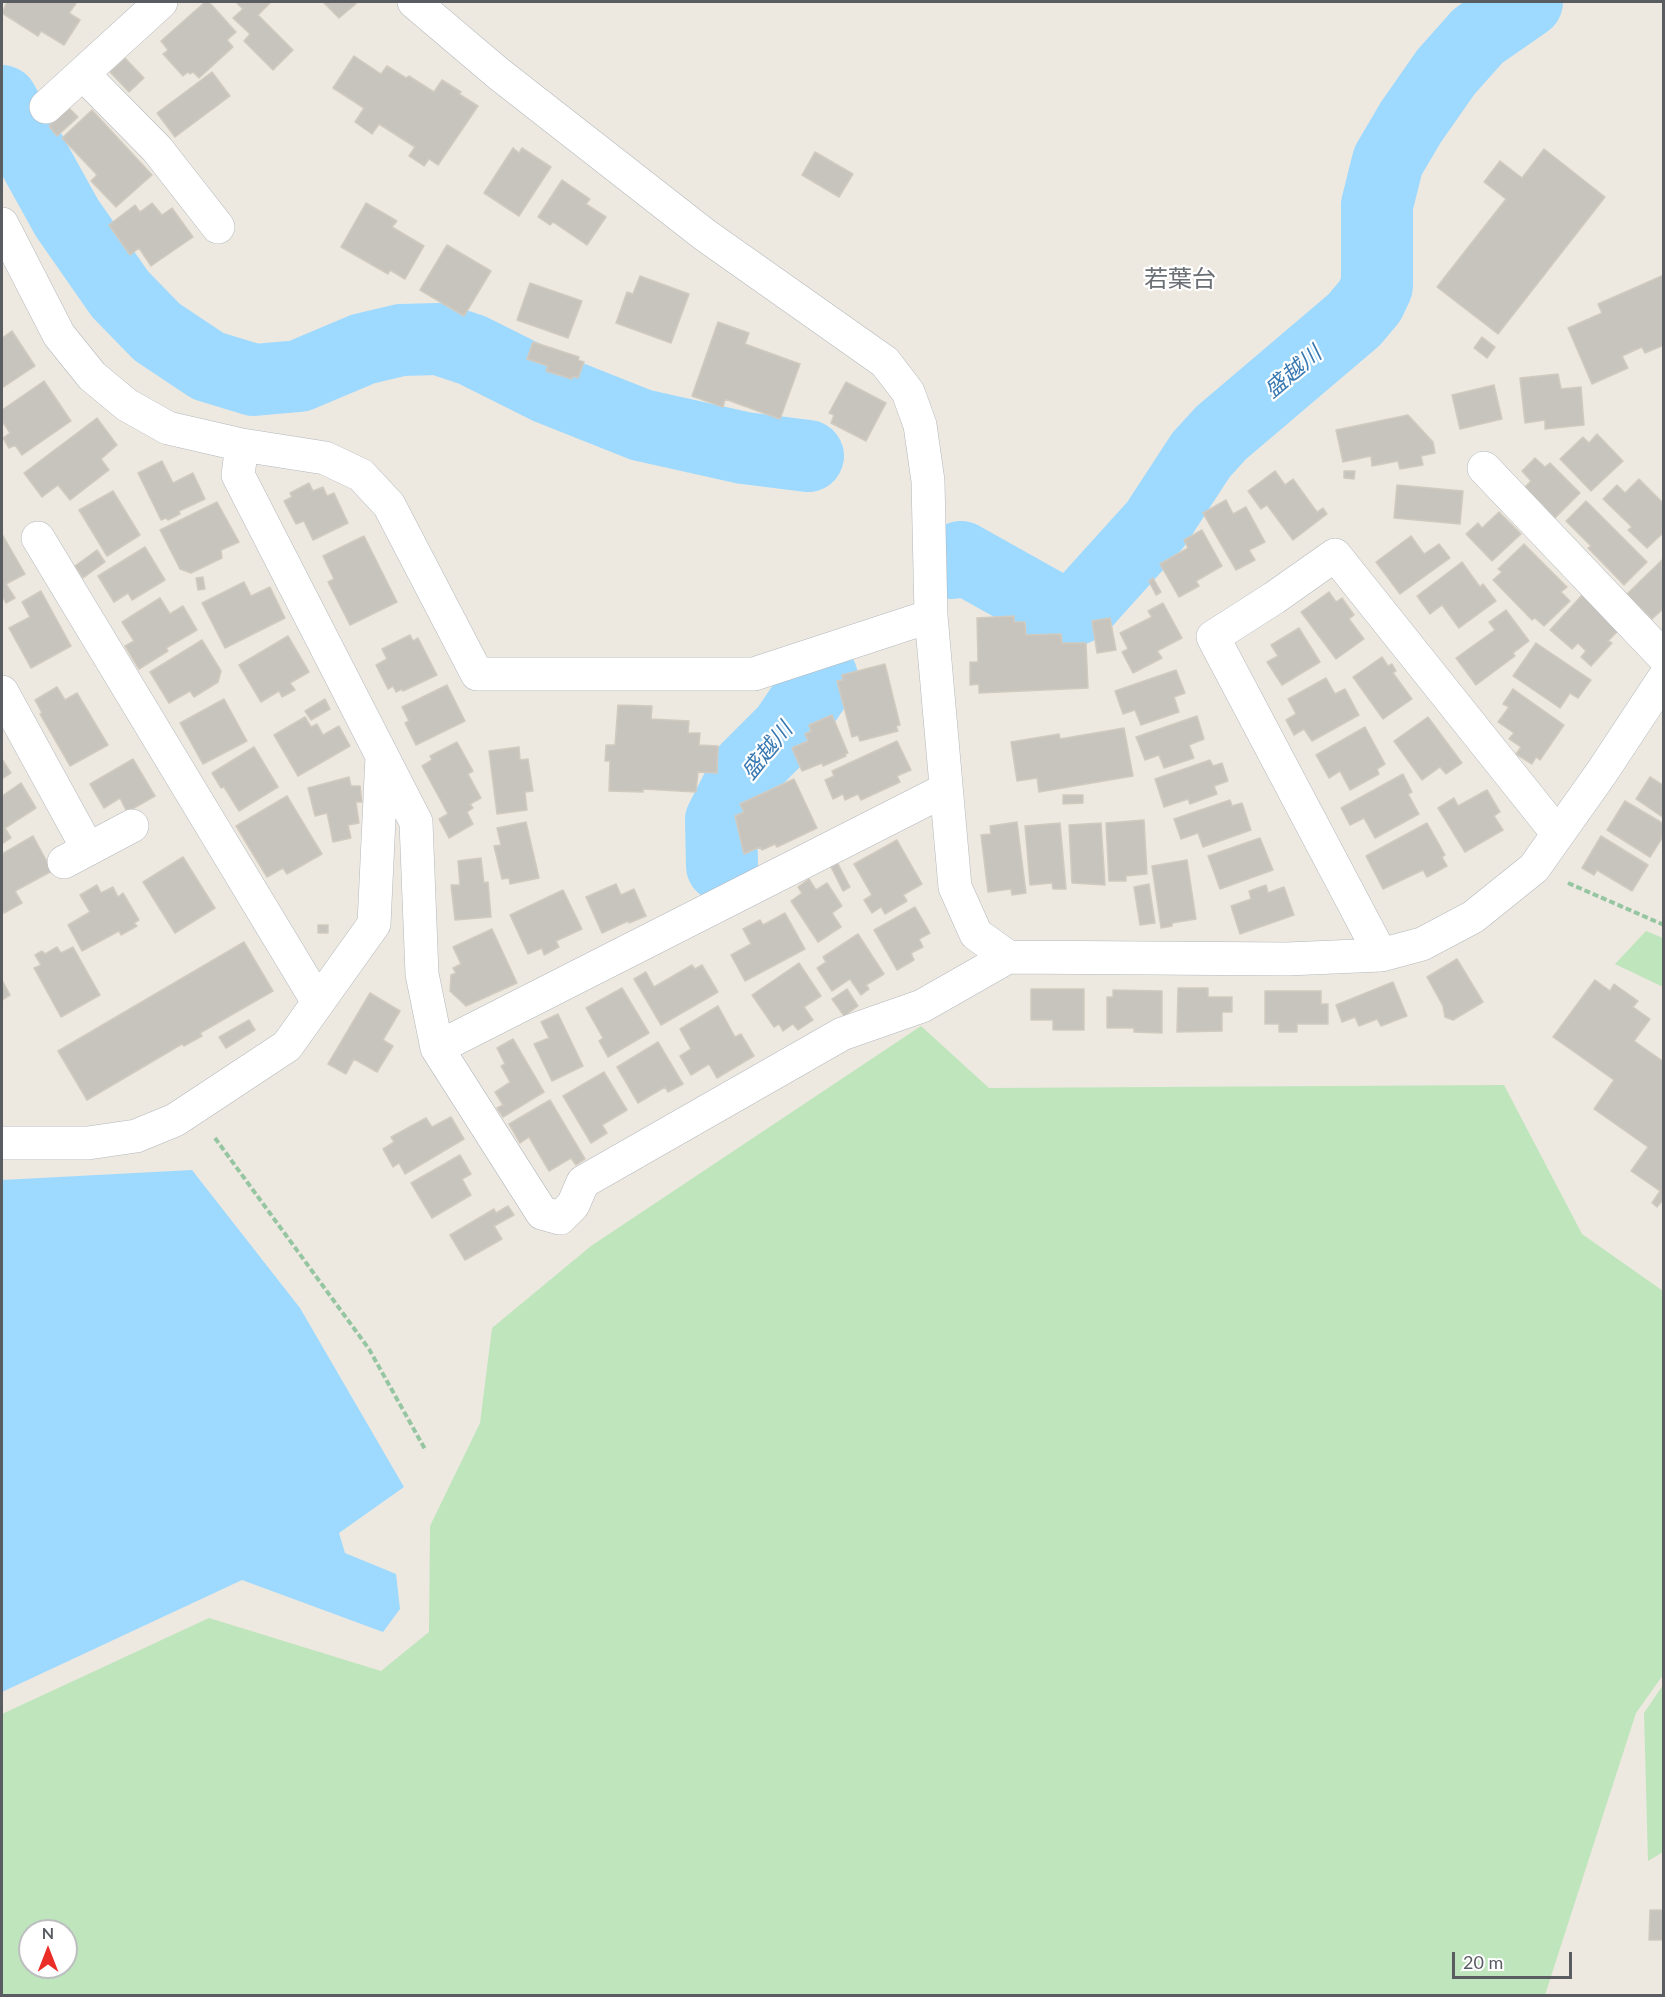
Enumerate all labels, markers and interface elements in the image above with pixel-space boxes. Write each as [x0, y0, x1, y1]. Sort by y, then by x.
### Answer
district label: 若葉台 [1144, 265, 1216, 293]
water label: 盛越川 [1259, 341, 1327, 403]
water label: 盛越川 [736, 717, 798, 785]
north arrow [18, 1919, 78, 1979]
text: N [42, 1923, 54, 1942]
scale bar [1455, 1940, 1575, 1978]
text: 20 m [1463, 1951, 1503, 1973]

